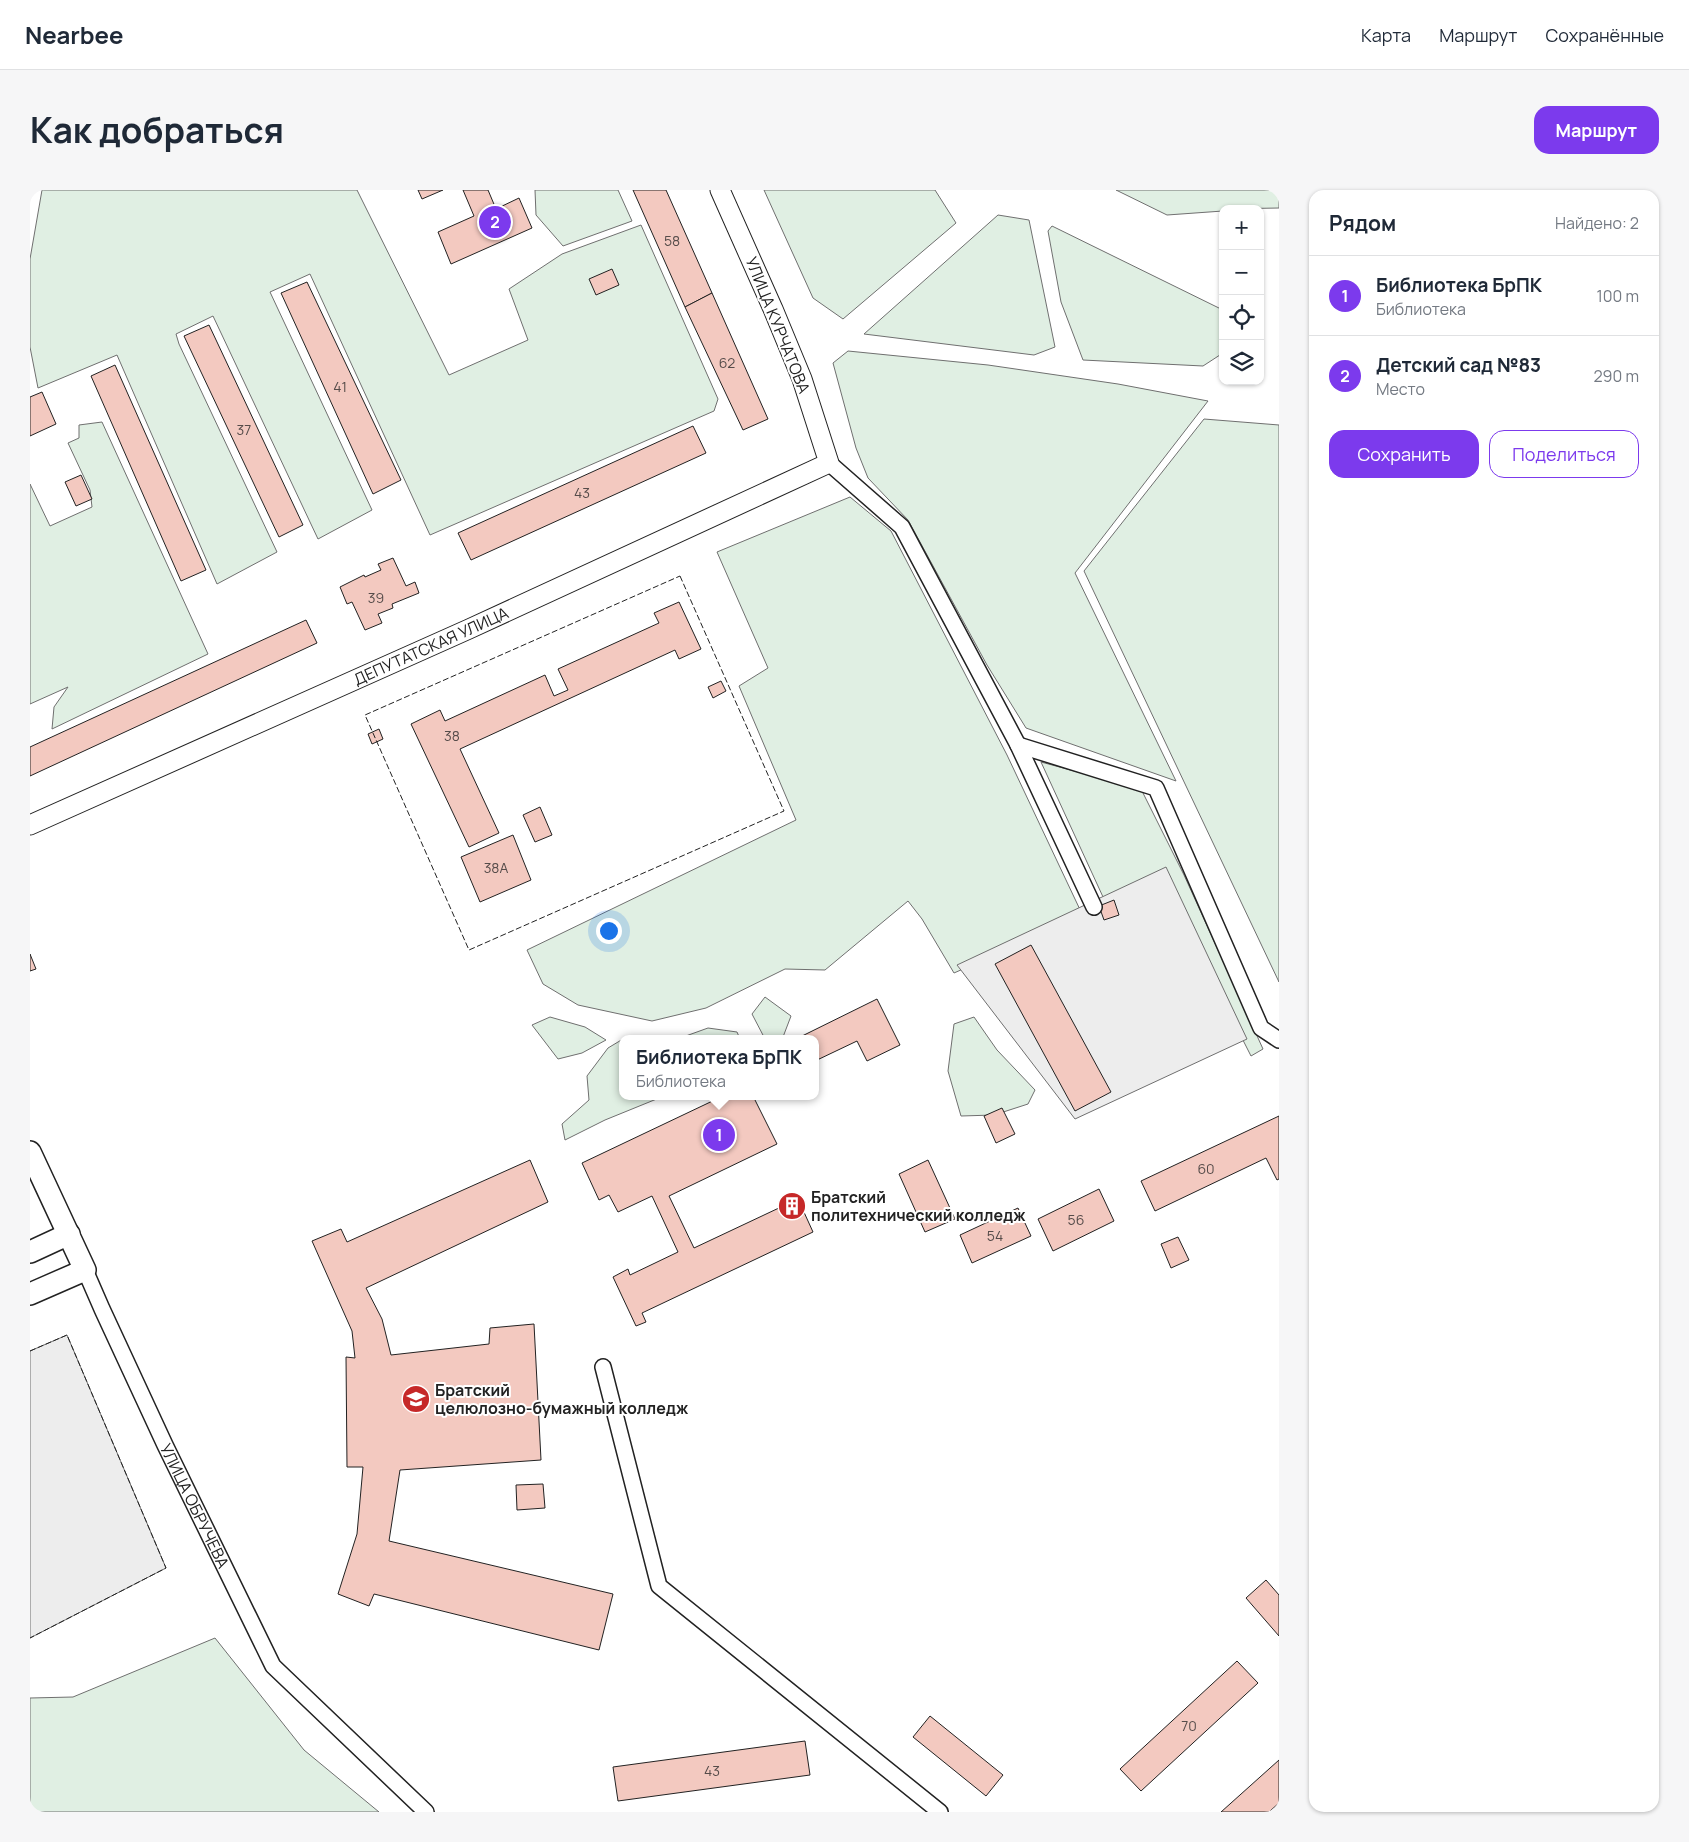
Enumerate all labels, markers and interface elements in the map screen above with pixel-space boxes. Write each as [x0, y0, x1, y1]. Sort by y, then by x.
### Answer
text: Nearbee [25, 18, 124, 51]
text: Карта [1361, 23, 1411, 47]
text: Маршрут [1439, 23, 1517, 47]
text: Сохранённые [1545, 23, 1664, 47]
text: Как добраться [30, 106, 284, 154]
button: Маршрут [1534, 106, 1659, 154]
pin: 2 [479, 203, 511, 241]
map controls [1219, 205, 1264, 385]
button: + [1219, 205, 1264, 250]
text: Рядом [1329, 209, 1396, 237]
text: Найдено: 2 [1555, 212, 1639, 234]
house number: 58 [664, 231, 680, 250]
button: − [1219, 250, 1264, 295]
street label: УЛИЦА КУРЧАТОВА [741, 253, 815, 397]
text: Библиотека БрПК [1376, 272, 1542, 298]
text: 1 [1341, 285, 1349, 307]
text: 100 m [1596, 285, 1639, 307]
button: locate [1219, 295, 1264, 340]
text: Библиотека [1376, 298, 1466, 320]
button: layers [1219, 340, 1264, 385]
text: Детский сад №83 [1376, 352, 1541, 378]
house number: 62 [719, 353, 735, 372]
text: 2 [1340, 365, 1350, 387]
text: 290 m [1593, 365, 1639, 387]
house number: 41 [333, 377, 347, 396]
text: Место [1376, 378, 1425, 400]
house number: 37 [237, 420, 251, 439]
button: Сохранить [1329, 430, 1479, 478]
button: Поделиться [1489, 430, 1639, 478]
house number: 43 [574, 483, 590, 502]
house number: 39 [368, 588, 384, 607]
street label: ДЕПУТАТСКАЯ УЛИЦА [350, 601, 512, 690]
house number: 38 [444, 726, 460, 745]
house number: 38А [484, 858, 508, 877]
your location [596, 918, 622, 944]
popup [619, 1035, 819, 1100]
text: Библиотека БрПК [636, 1044, 802, 1070]
text: Библиотека [636, 1070, 726, 1092]
pin: 1 [703, 1116, 735, 1154]
house number: 60 [1197, 1159, 1215, 1178]
place label: Братский политехнический колледж [811, 1186, 1026, 1226]
building icon: Братский политехнический колледж [777, 1191, 807, 1221]
house number: 56 [1068, 1210, 1084, 1229]
house number: 54 [987, 1226, 1003, 1245]
place label: Братский целюлозно-бумажный колледж [435, 1379, 689, 1419]
school or university icon: Братский целюлозно-бумажный колледж [401, 1384, 431, 1414]
street label: УЛИЦА ОБРУЧЕВА [155, 1440, 234, 1572]
house number: 70 [1181, 1716, 1197, 1735]
house number: 43 [704, 1761, 720, 1780]

